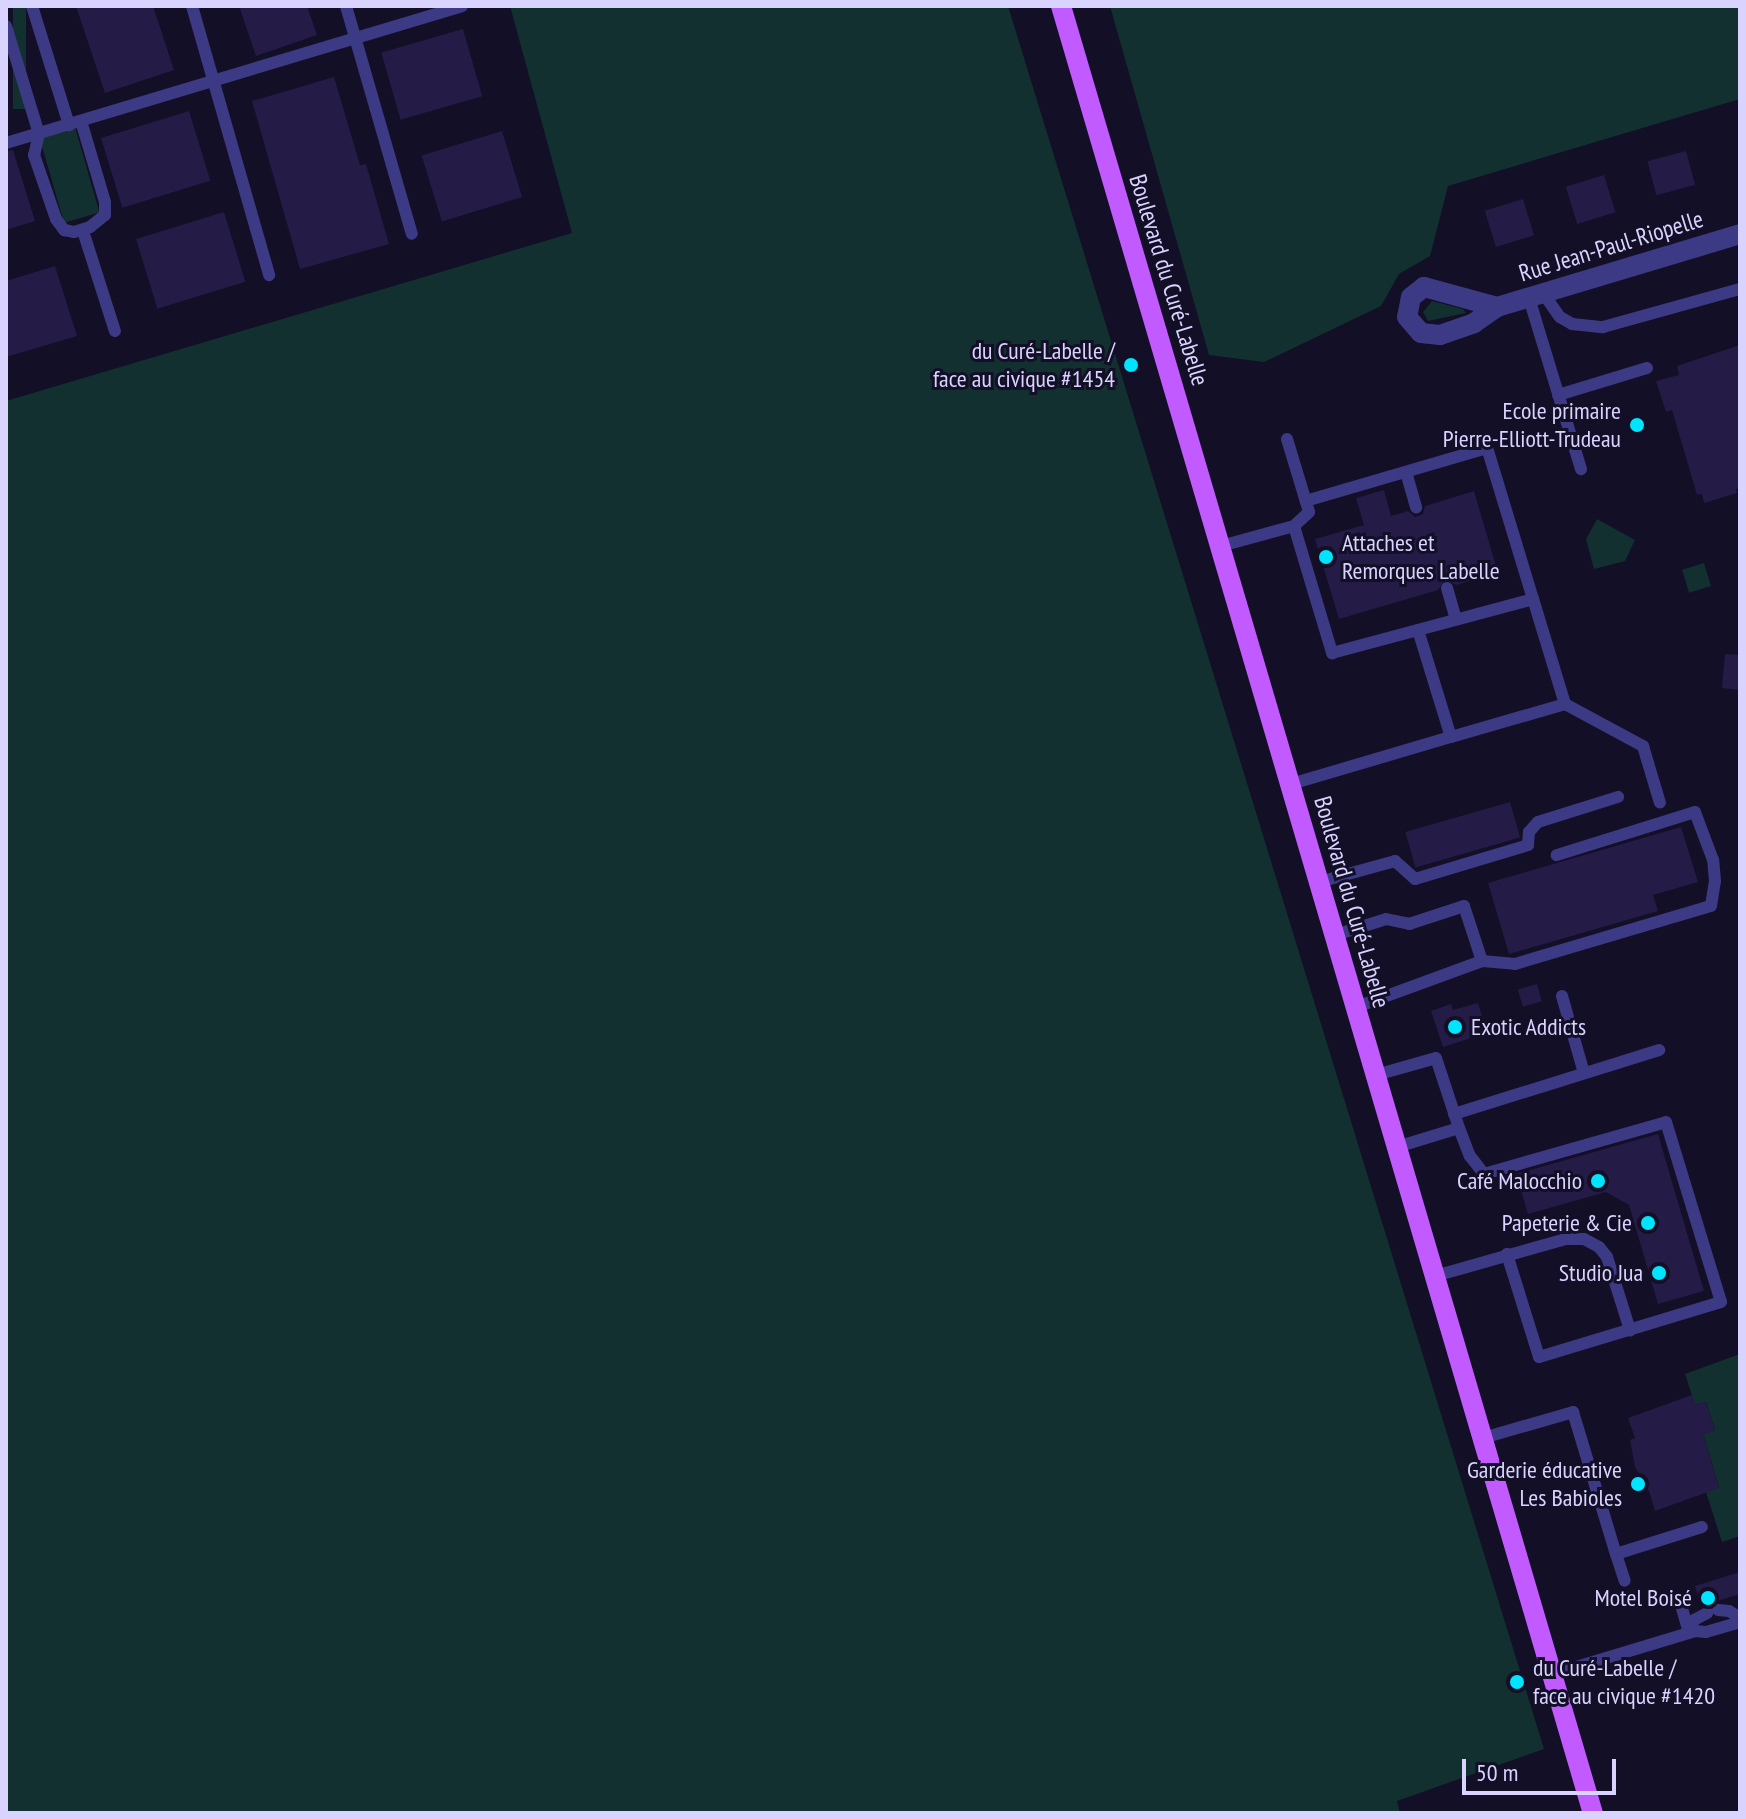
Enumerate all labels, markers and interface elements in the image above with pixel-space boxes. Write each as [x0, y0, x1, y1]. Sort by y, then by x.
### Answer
street label: Boulevard du Curé-Labelle [1123, 171, 1215, 389]
street label: Rue Jean-Paul-Riopelle [1515, 204, 1707, 288]
place label: du Curé-Labelle / face au civique #1454 [933, 337, 1115, 393]
marker: du Curé-Labelle / face au civique #1454 [1122, 356, 1140, 374]
place label: Ecole primaire Pierre-Elliott-Trudeau [1443, 397, 1621, 453]
marker: Ecole primaire Pierre-Elliott-Trudeau [1628, 416, 1646, 434]
place label: Attaches et Remorques Labelle [1342, 529, 1500, 585]
marker: Attaches et Remorques Labelle [1317, 548, 1335, 566]
street label: Boulevard du Curé-Labelle [1308, 793, 1396, 1011]
place label: Exotic Addicts [1471, 1013, 1587, 1041]
marker: Exotic Addicts [1446, 1018, 1464, 1036]
place label: Café Malocchio [1457, 1167, 1582, 1195]
marker: Café Malocchio [1589, 1172, 1607, 1190]
place label: Papeterie & Cie [1502, 1209, 1632, 1237]
marker: Papeterie & Cie [1639, 1214, 1657, 1232]
place label: Studio Jua [1559, 1259, 1643, 1287]
marker: Studio Jua [1650, 1264, 1668, 1282]
place label: Garderie éducative Les Babioles [1467, 1456, 1622, 1512]
marker: Garderie éducative Les Babioles [1629, 1475, 1647, 1493]
place label: Motel Boisé [1594, 1584, 1692, 1612]
marker: Motel Boisé [1699, 1589, 1717, 1607]
place label: du Curé-Labelle / face au civique #1420 [1533, 1654, 1715, 1710]
marker: du Curé-Labelle / face au civique #1420 [1508, 1673, 1526, 1691]
scale bar [1466, 1743, 1620, 1793]
text: 50 m [1476, 1757, 1518, 1788]

